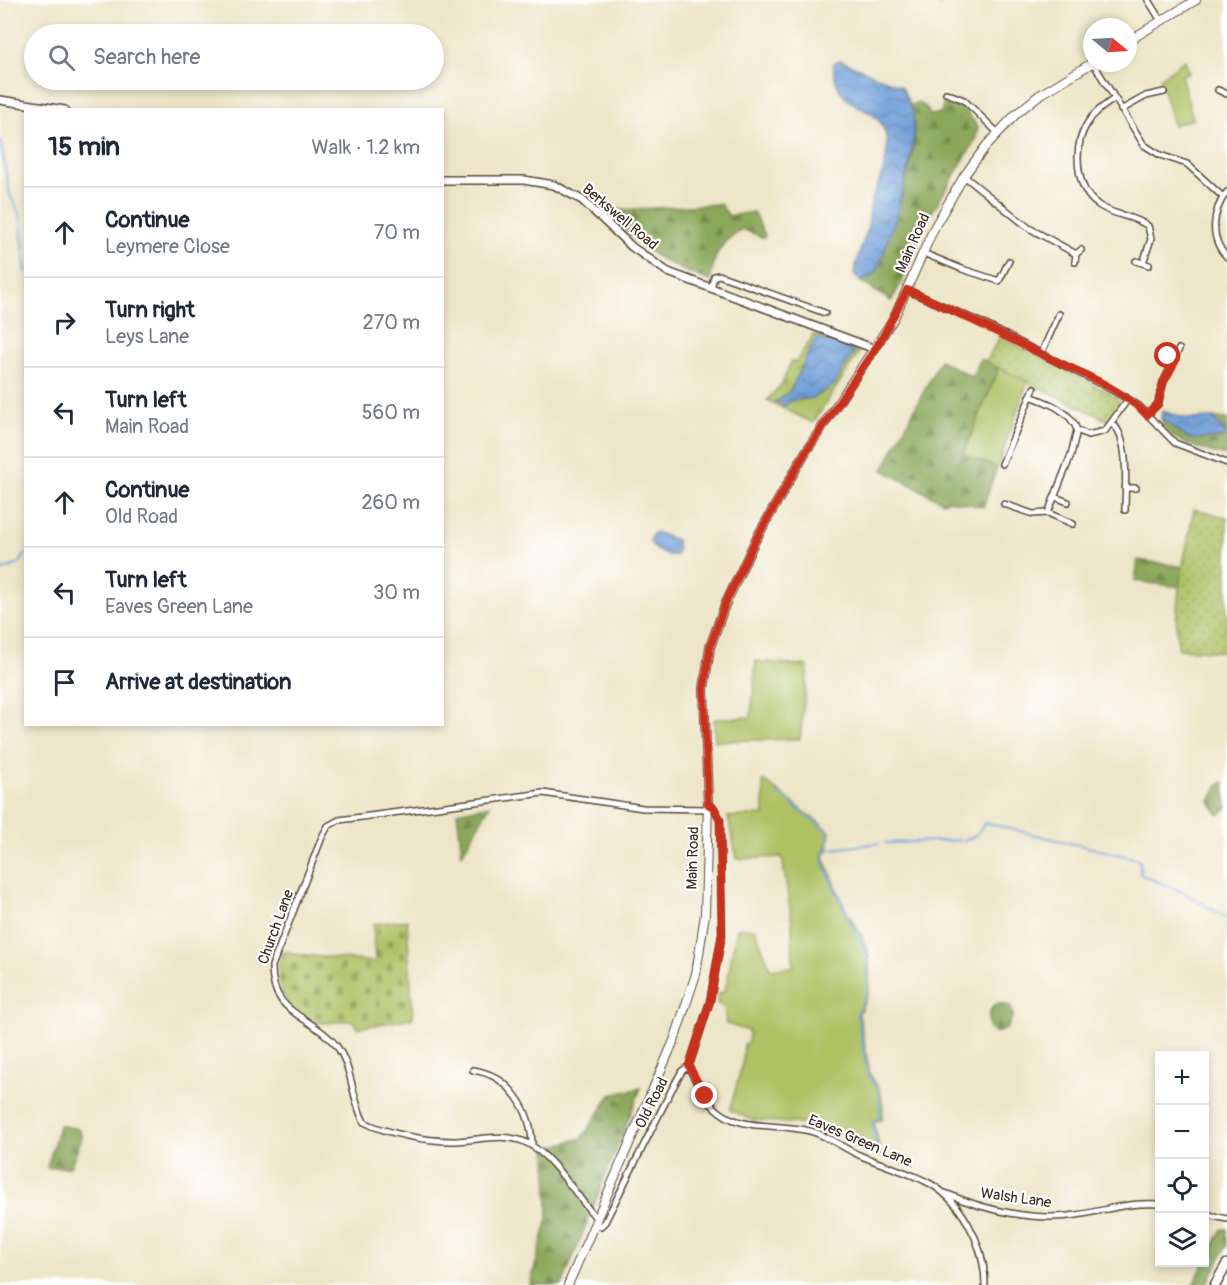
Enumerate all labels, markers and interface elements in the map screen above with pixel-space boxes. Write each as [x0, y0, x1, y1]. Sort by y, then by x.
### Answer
north arrow [1083, 18, 1137, 72]
search box [24, 24, 444, 90]
icon: search [45, 41, 78, 74]
text: Search here [93, 43, 200, 71]
text: 15 min [48, 131, 120, 163]
text: Walk · 1.2 km [312, 135, 420, 160]
street label: Berkswell Road [578, 180, 662, 254]
text: Continue [105, 206, 189, 234]
street label: Main Road [891, 210, 935, 276]
icon: ahead [48, 216, 81, 249]
text: 70 m [374, 220, 420, 245]
text: Leymere Close [105, 234, 230, 259]
text: Turn right [105, 296, 195, 324]
icon: right [48, 306, 81, 339]
text: 270 m [362, 310, 420, 335]
text: Leys Lane [105, 324, 189, 349]
route start [1154, 342, 1180, 368]
text: Turn left [105, 386, 187, 414]
icon: left [48, 396, 81, 429]
text: 560 m [362, 400, 420, 425]
text: Main Road [105, 414, 189, 439]
text: Continue [105, 476, 189, 504]
icon: ahead [48, 486, 81, 519]
text: 260 m [361, 490, 420, 515]
text: Old Road [105, 504, 178, 529]
text: Turn left [105, 566, 187, 594]
icon: left [48, 576, 81, 609]
text: 30 m [373, 580, 420, 605]
text: Eaves Green Lane [105, 594, 253, 619]
icon: arrive [48, 666, 81, 699]
text: Arrive at destination [105, 668, 291, 696]
street label: Main Road [682, 826, 704, 890]
street label: Church Lane [254, 887, 298, 967]
map controls [1155, 1051, 1209, 1267]
button: + [1155, 1051, 1209, 1105]
street label: Old Road [631, 1074, 673, 1132]
route end [691, 1082, 717, 1108]
button: − [1155, 1105, 1209, 1159]
street label: Eaves Green Lane [805, 1111, 915, 1172]
button: locate [1155, 1159, 1209, 1213]
street label: Walsh Lane [979, 1184, 1053, 1212]
button: layers [1155, 1213, 1209, 1267]

